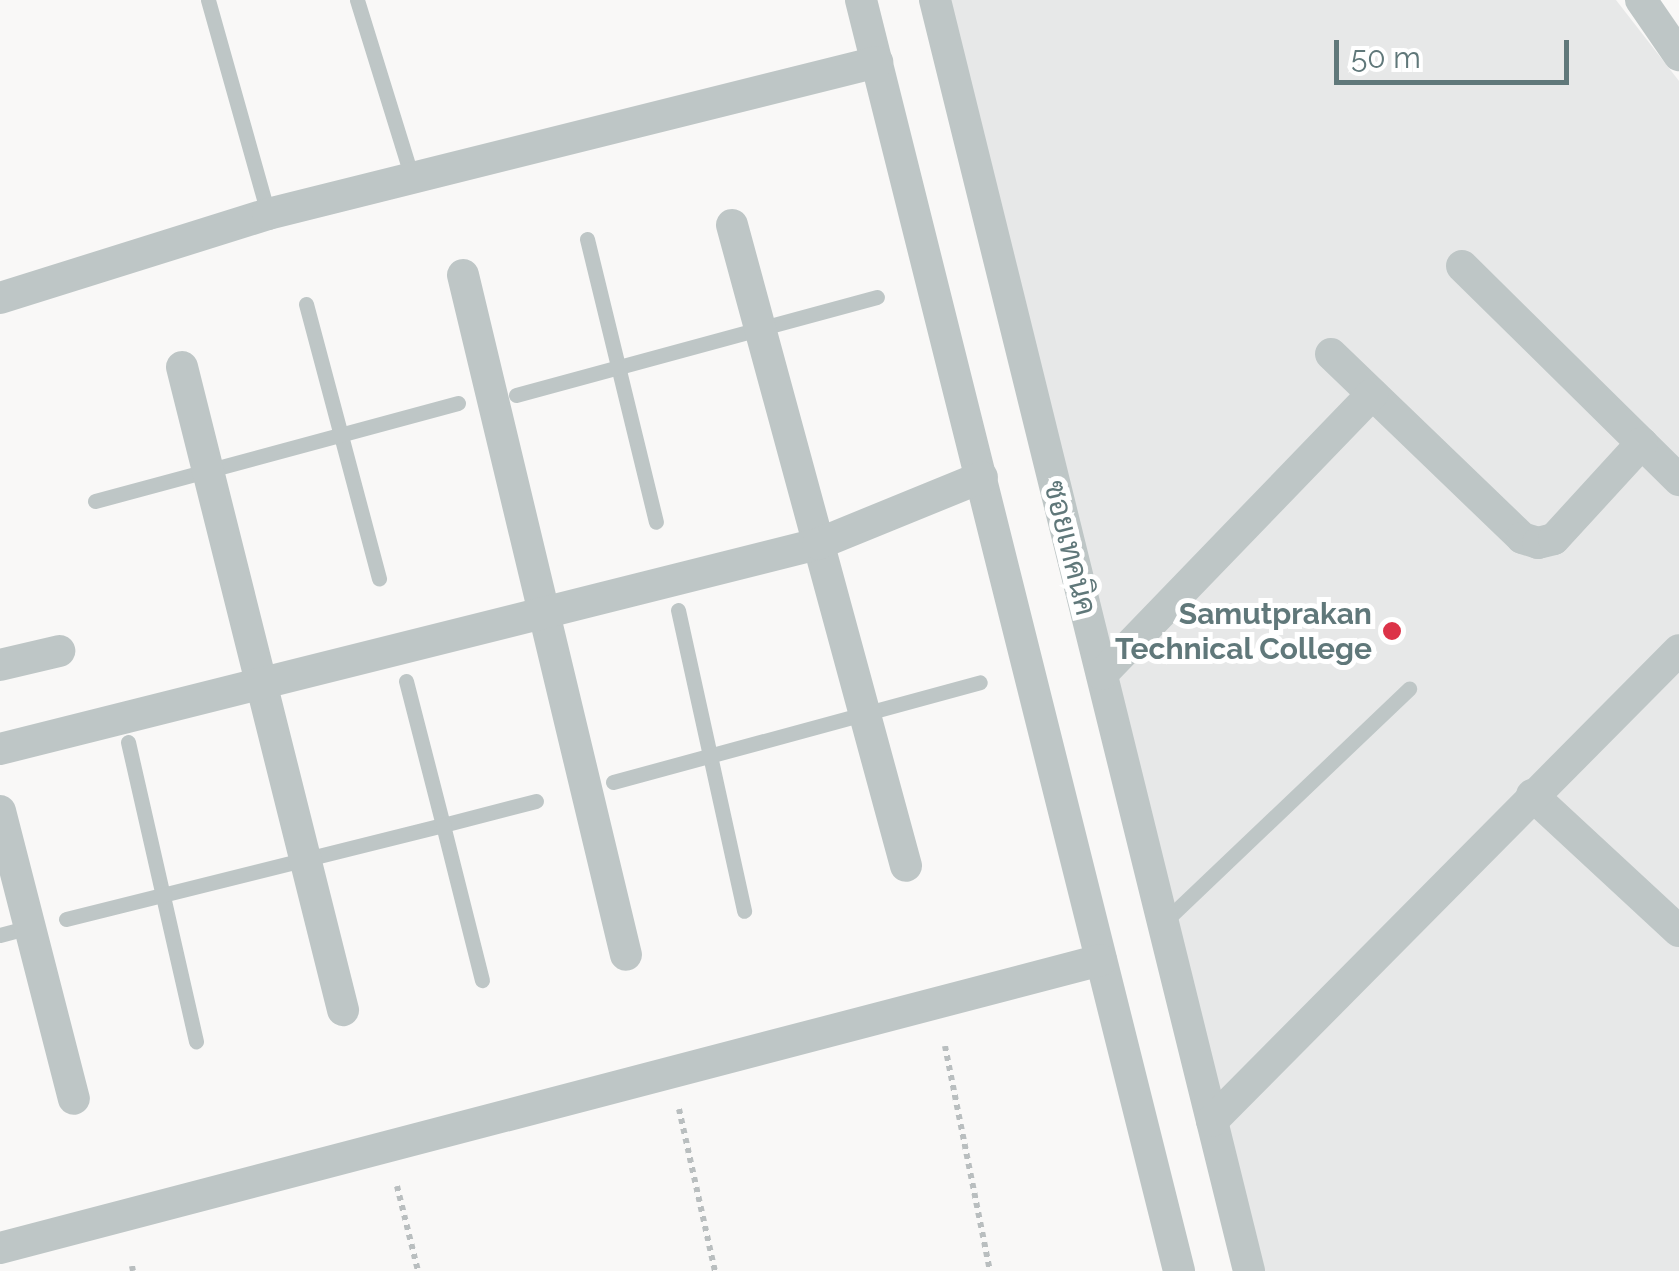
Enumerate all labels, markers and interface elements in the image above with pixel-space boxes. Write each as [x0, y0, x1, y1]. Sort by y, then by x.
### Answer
scale bar [1339, 20, 1574, 82]
text: 50 m [1351, 40, 1421, 75]
street label: ซอยเทคนิค [1036, 477, 1104, 619]
place label: Samutprakan Technical College [1114, 596, 1372, 666]
marker: Samutprakan Technical College [1381, 620, 1403, 642]

